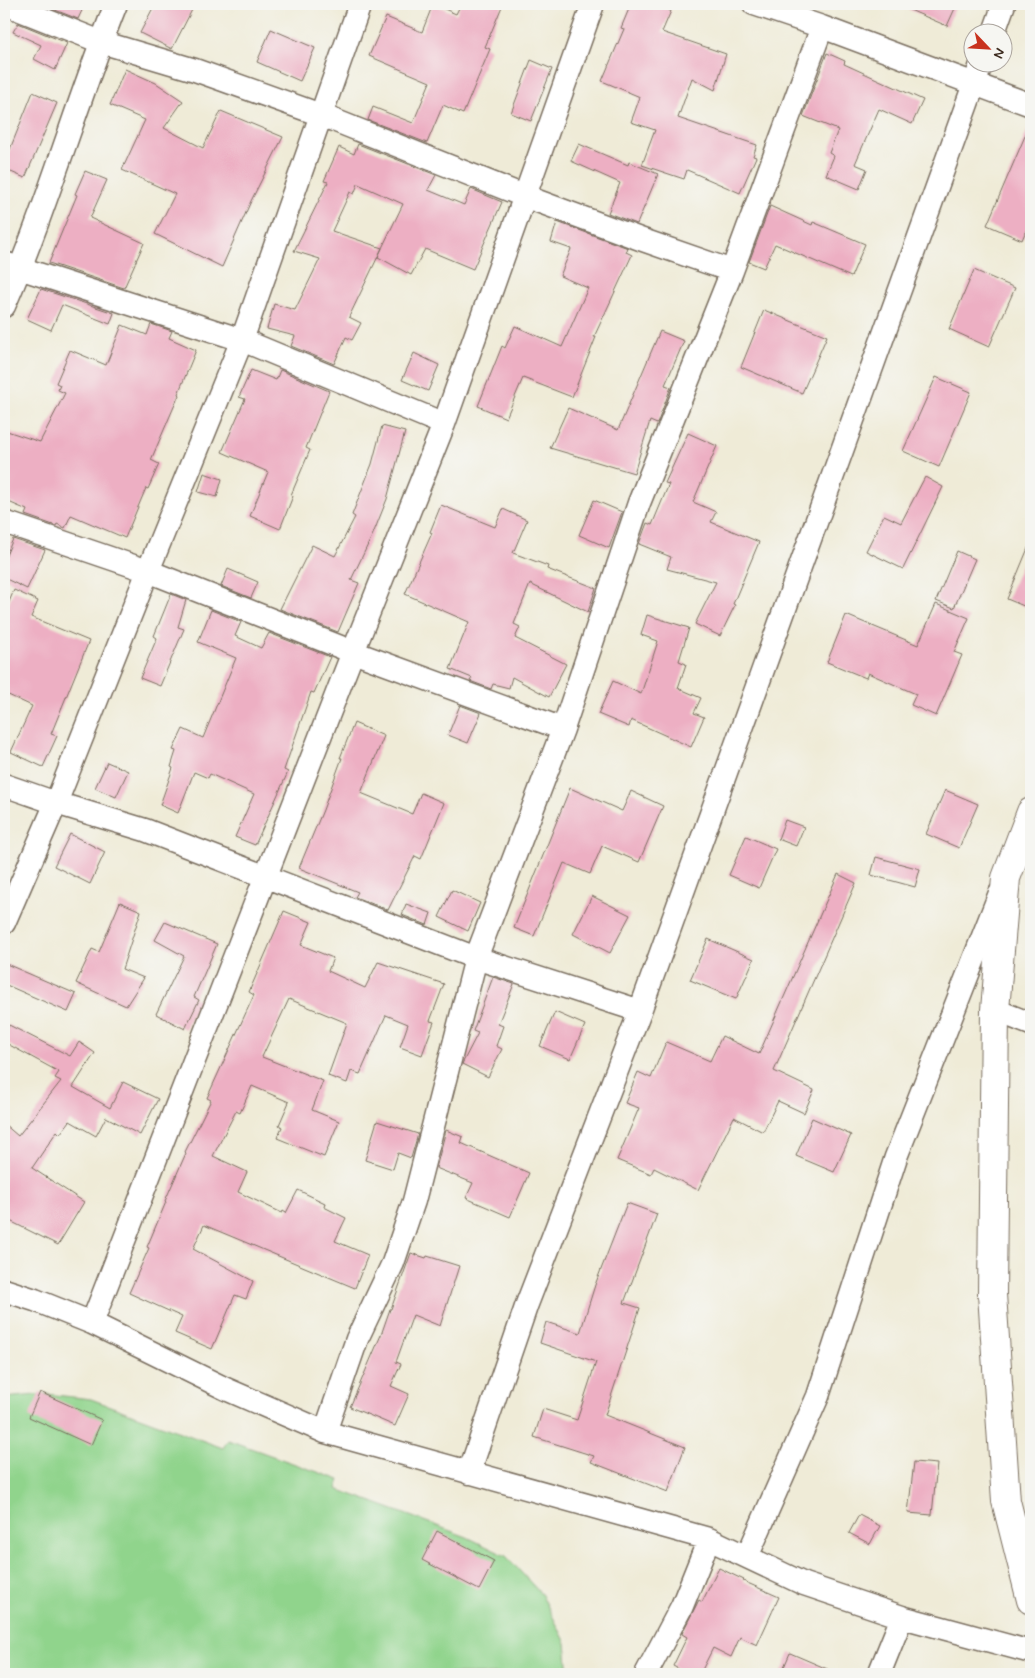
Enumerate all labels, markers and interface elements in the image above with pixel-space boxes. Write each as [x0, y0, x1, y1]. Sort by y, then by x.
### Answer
north arrow [962, 22, 1012, 72]
text: N [989, 45, 1009, 61]

